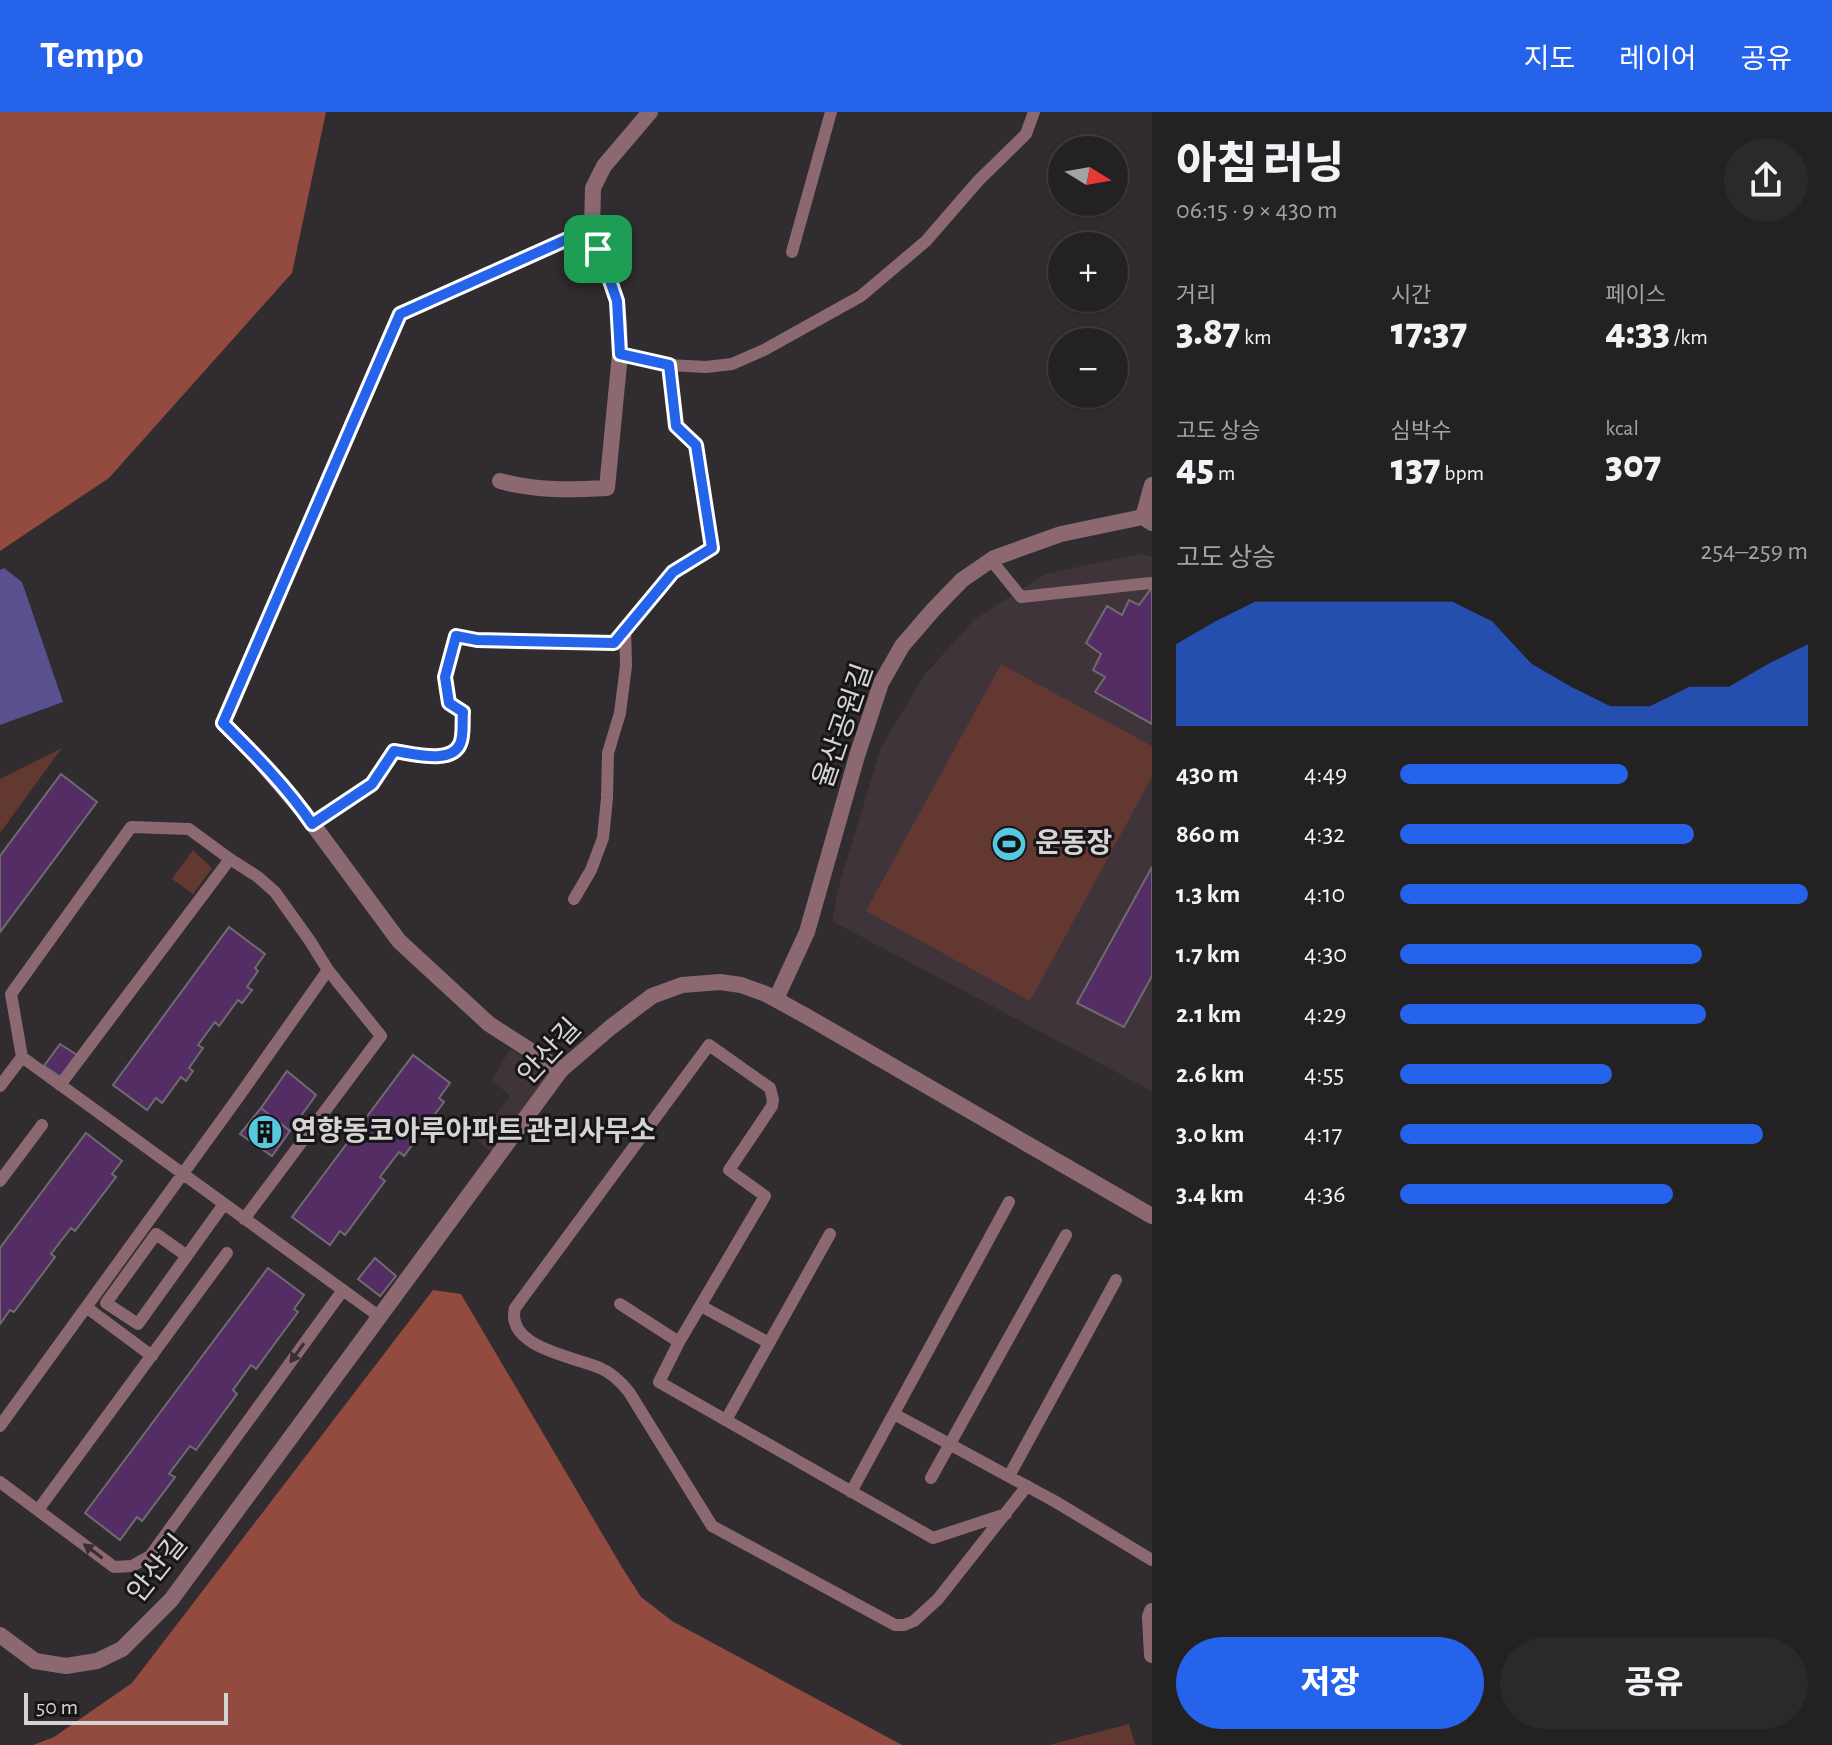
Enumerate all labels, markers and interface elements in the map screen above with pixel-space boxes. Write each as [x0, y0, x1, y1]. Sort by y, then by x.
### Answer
text: Tempo [40, 37, 144, 75]
text: 지도 [1524, 46, 1575, 74]
text: 레이어 [1619, 46, 1696, 74]
text: 공유 [1740, 46, 1792, 74]
north arrow [1048, 136, 1128, 216]
map controls [1048, 136, 1128, 408]
button: share [1724, 138, 1808, 222]
text: 아침 러닝 [1176, 143, 1344, 187]
text: 06:15 · 9 × 430 m [1176, 197, 1338, 223]
pin [564, 215, 632, 283]
icon: arrive [576, 227, 620, 271]
button: + [1048, 232, 1128, 312]
text: 거리 [1176, 284, 1216, 306]
text: 시간 [1391, 284, 1431, 306]
text: 페이스 [1605, 284, 1666, 306]
text: 3.87 [1176, 312, 1240, 352]
text: 17:37 [1391, 312, 1467, 352]
text: 4:33 [1605, 312, 1670, 352]
text: km [1240, 326, 1272, 348]
text: /km [1670, 326, 1708, 348]
button: − [1048, 328, 1128, 408]
text: kcal [1605, 417, 1639, 439]
text: 고도 상승 [1176, 420, 1261, 442]
text: 심박수 [1391, 420, 1451, 442]
text: 307 [1605, 445, 1661, 485]
text: 45 [1176, 448, 1214, 488]
text: 137 [1391, 448, 1441, 488]
text: m [1214, 462, 1235, 484]
text: bpm [1441, 462, 1484, 484]
text: 254–259 m [1700, 538, 1808, 564]
text: 고도 상승 [1176, 545, 1276, 571]
street label: 율산공원길 [808, 660, 878, 791]
text: 430 m [1176, 761, 1239, 787]
text: 4:49 [1304, 761, 1347, 787]
text: 860 m [1176, 821, 1240, 847]
text: 4:32 [1304, 821, 1345, 847]
sports icon: 운동장 [990, 825, 1028, 863]
place label: 운동장 [1035, 828, 1112, 858]
text: 1.3 km [1176, 881, 1240, 907]
text: 4:10 [1304, 881, 1345, 907]
text: 1.7 km [1176, 941, 1240, 967]
text: 4:30 [1304, 941, 1347, 967]
text: 2.1 km [1176, 1001, 1241, 1027]
text: 4:29 [1304, 1001, 1347, 1027]
street label: 안산길 [512, 1013, 587, 1090]
text: 2.6 km [1176, 1061, 1245, 1087]
text: 4:55 [1304, 1061, 1344, 1087]
building icon: 연향동코아루아파트 관리사무소 [246, 1113, 284, 1151]
place label: 연향동코아루아파트 관리사무소 [291, 1116, 656, 1146]
text: 3.0 km [1176, 1121, 1244, 1147]
text: 4:17 [1304, 1121, 1342, 1147]
text: 3.4 km [1176, 1181, 1244, 1207]
text: 4:36 [1304, 1181, 1345, 1207]
one-way arrow [290, 1343, 305, 1364]
street label: 안산길 [121, 1529, 193, 1608]
one-way arrow [82, 1544, 103, 1559]
button: 저장 [1176, 1637, 1484, 1729]
button: 공유 [1500, 1637, 1808, 1729]
scale bar [24, 1689, 228, 1725]
text: 50 m [36, 1696, 78, 1718]

